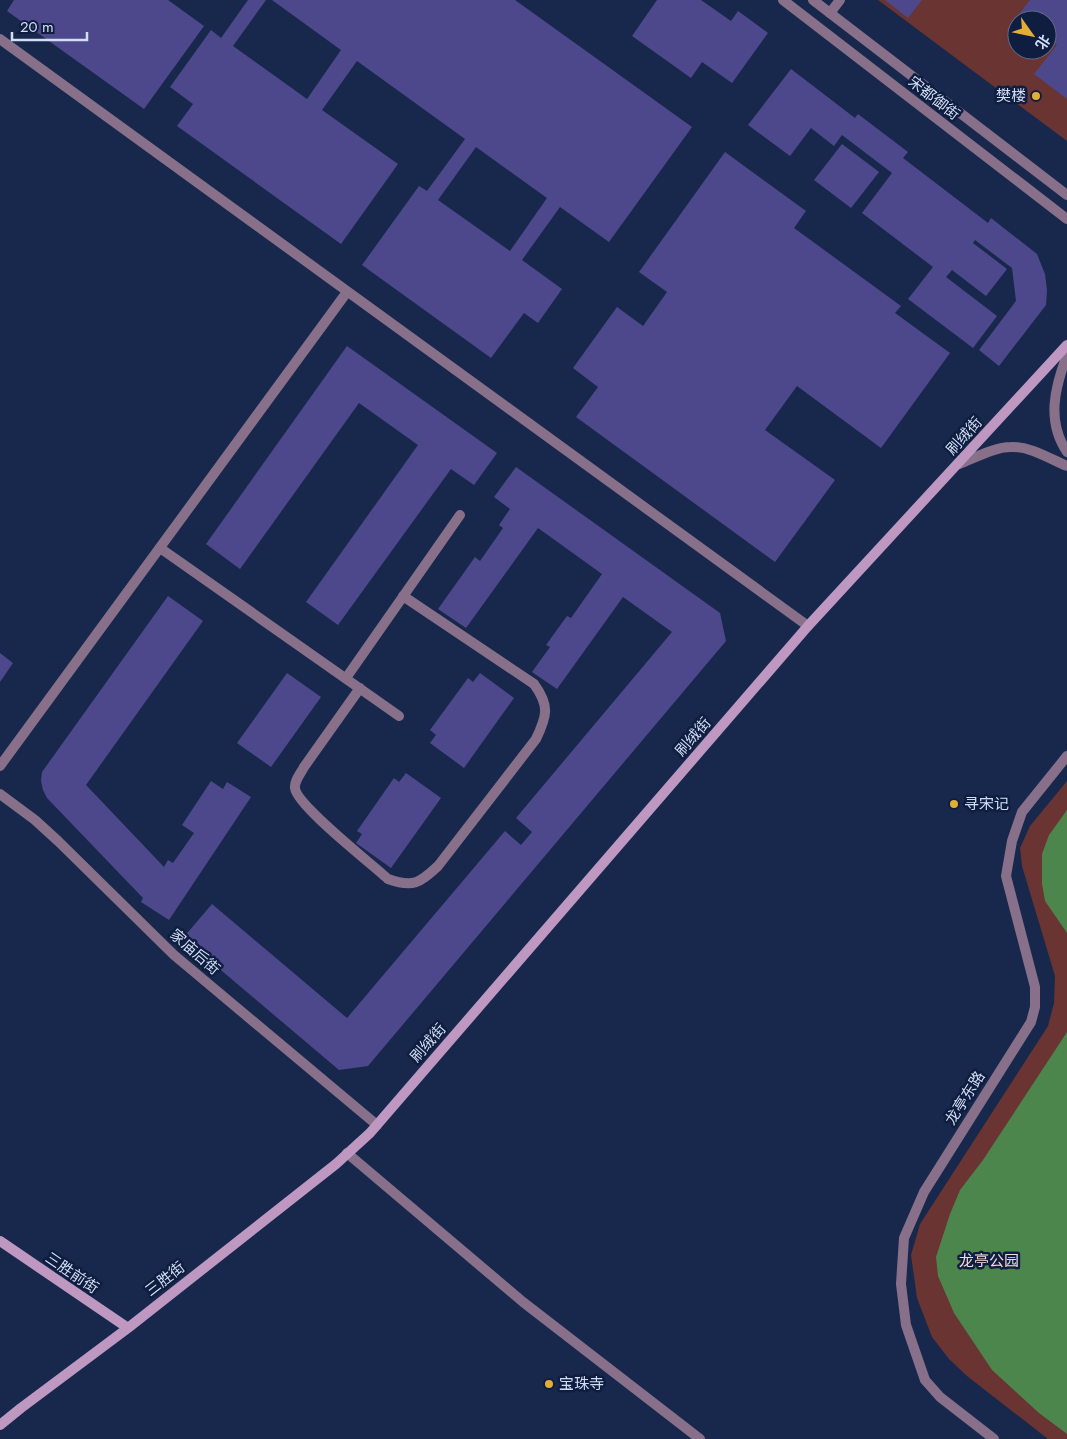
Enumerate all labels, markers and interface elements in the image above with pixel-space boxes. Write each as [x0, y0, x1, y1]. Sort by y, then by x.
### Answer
scale bar [12, 10, 88, 42]
north arrow [1007, 10, 1057, 60]
text: 20 m [20, 16, 54, 38]
text: 北 [1031, 31, 1055, 53]
street label: 宋都御街 [904, 71, 964, 125]
place label: 樊楼 [996, 85, 1026, 107]
marker: 樊楼 [1030, 90, 1042, 102]
street label: 刷绒街 [941, 412, 987, 460]
street label: 刷绒街 [670, 713, 716, 761]
place label: 寻宋记 [964, 793, 1009, 815]
marker: 寻宋记 [948, 798, 960, 810]
street label: 家庙后街 [165, 924, 225, 980]
street label: 刷绒街 [405, 1019, 451, 1067]
street label: 龙亭东路 [940, 1067, 990, 1129]
street label: 三胜前街 [41, 1247, 103, 1299]
park label: 龙亭公园 [959, 1250, 1019, 1272]
street label: 三胜街 [140, 1256, 190, 1302]
place label: 宝珠寺 [559, 1373, 604, 1395]
marker: 宝珠寺 [543, 1378, 555, 1390]

